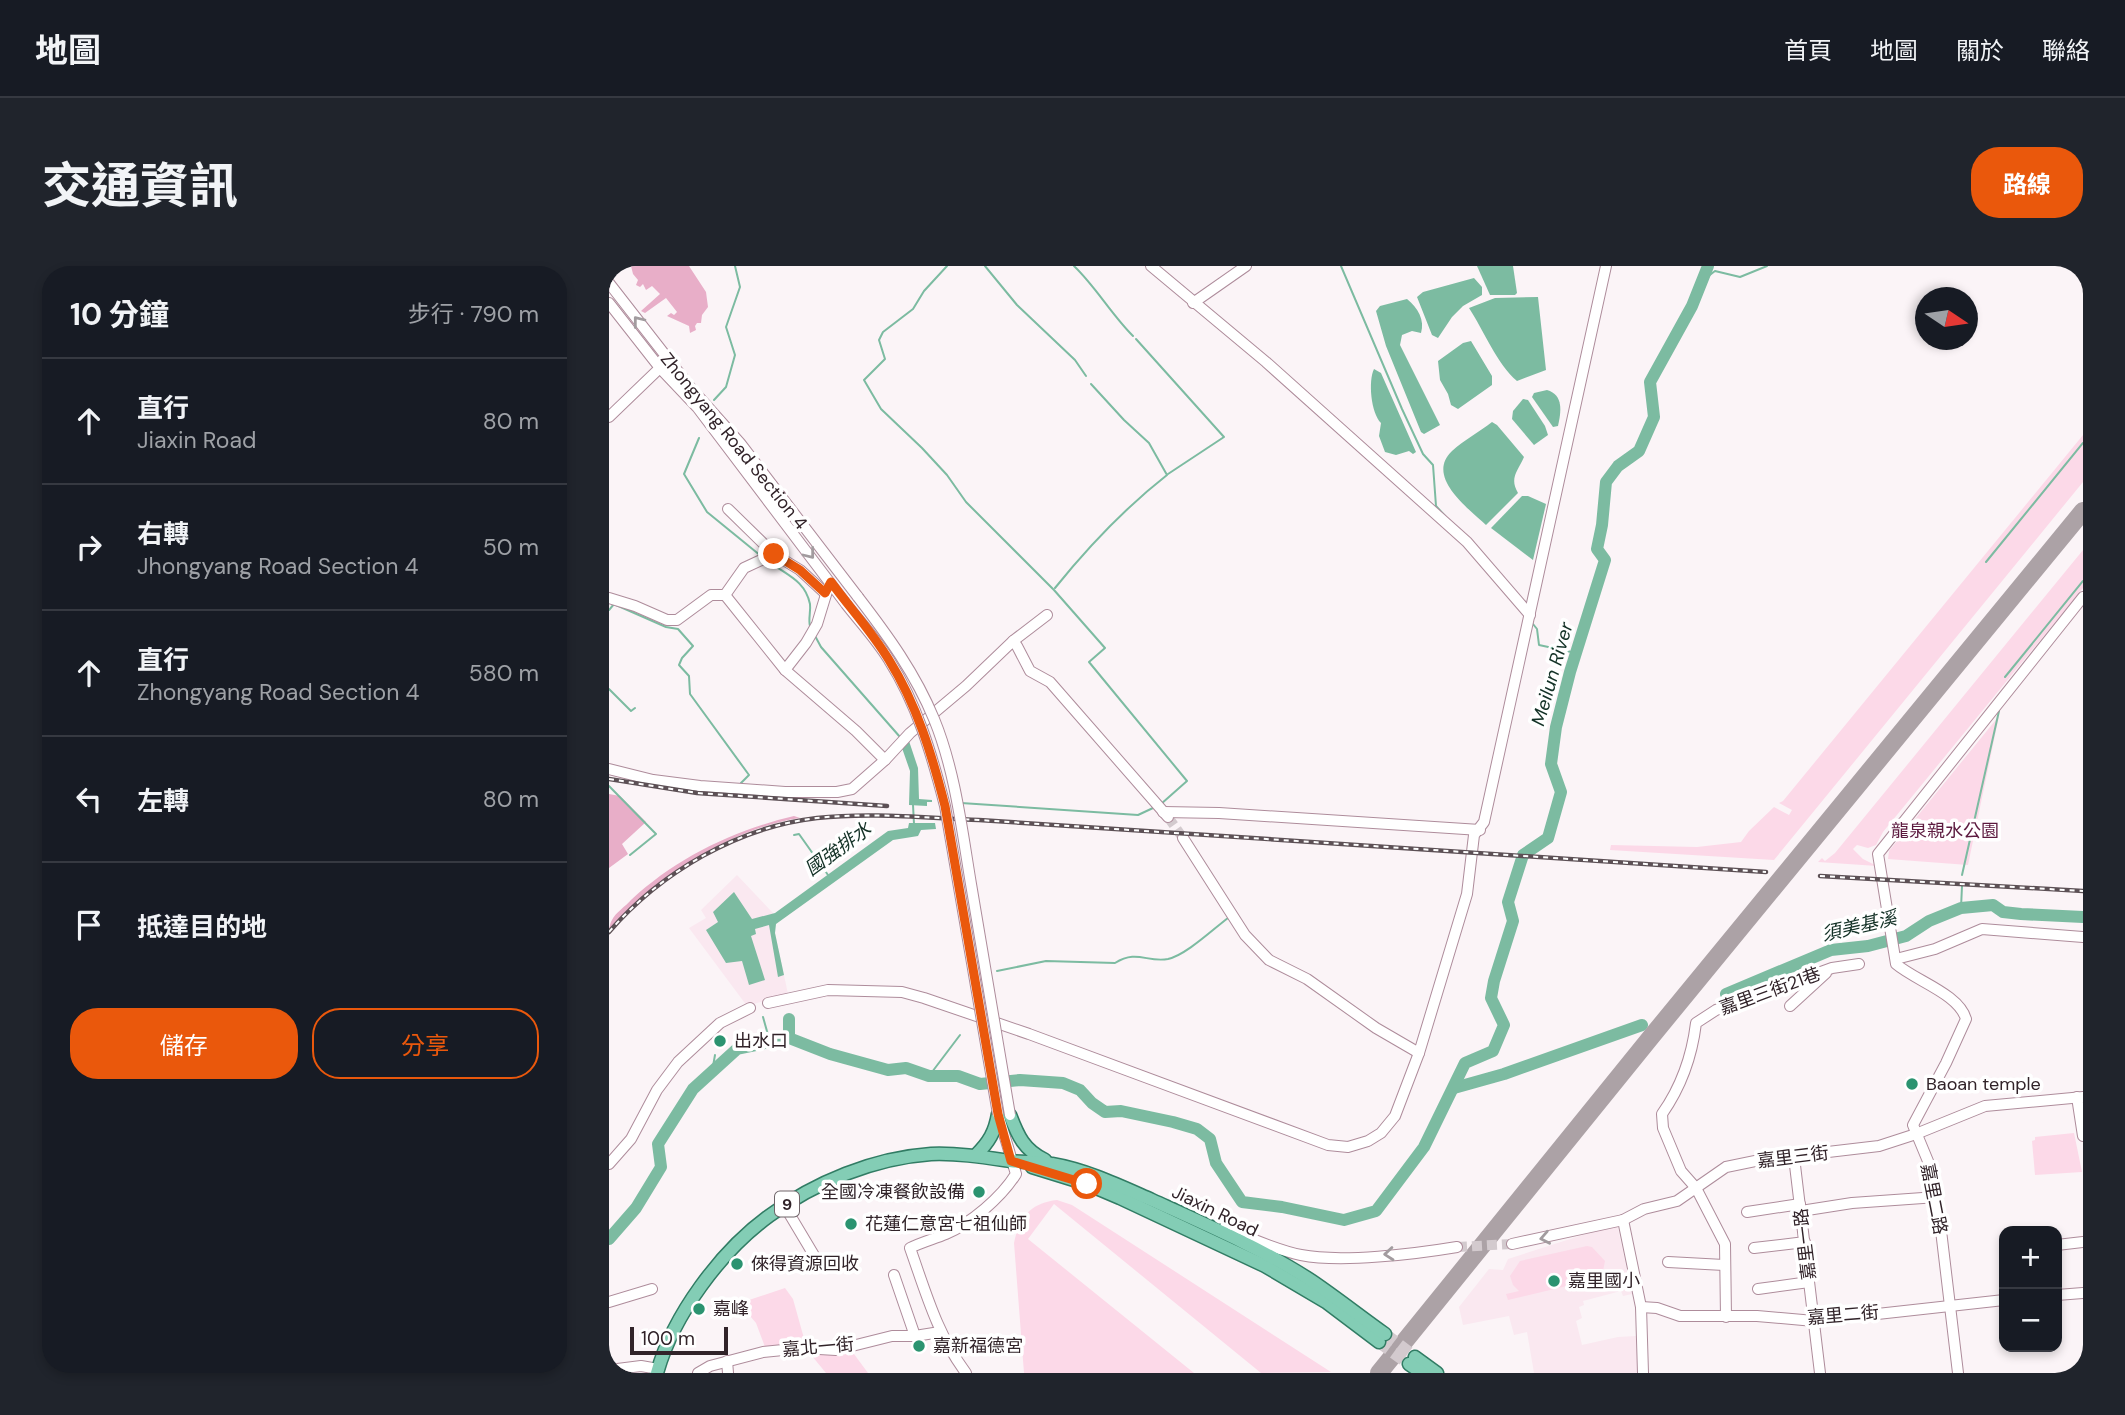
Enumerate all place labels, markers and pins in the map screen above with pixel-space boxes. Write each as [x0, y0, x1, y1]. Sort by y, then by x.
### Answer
place label: 出水口 [734, 1029, 788, 1053]
marker: 出水口 [712, 1033, 728, 1049]
place label: Baoan temple [1926, 1072, 2041, 1096]
marker: Baoan temple [1904, 1076, 1920, 1092]
place label: 全國冷凍餐飲設備 [821, 1180, 965, 1204]
marker: 全國冷凍餐飲設備 [971, 1184, 987, 1200]
place label: 花蓮仁意宮七祖仙師 [865, 1212, 1027, 1236]
marker: 花蓮仁意宮七祖仙師 [843, 1216, 859, 1232]
place label: 倈得資源回收 [751, 1252, 859, 1276]
marker: 倈得資源回收 [729, 1256, 745, 1272]
place label: 嘉里國小 [1568, 1269, 1640, 1293]
marker: 嘉里國小 [1546, 1273, 1562, 1289]
place label: 嘉峰 [713, 1297, 749, 1321]
marker: 嘉峰 [691, 1301, 707, 1317]
place label: 嘉新福德宮 [933, 1334, 1023, 1358]
marker: 嘉新福德宮 [911, 1338, 927, 1354]

